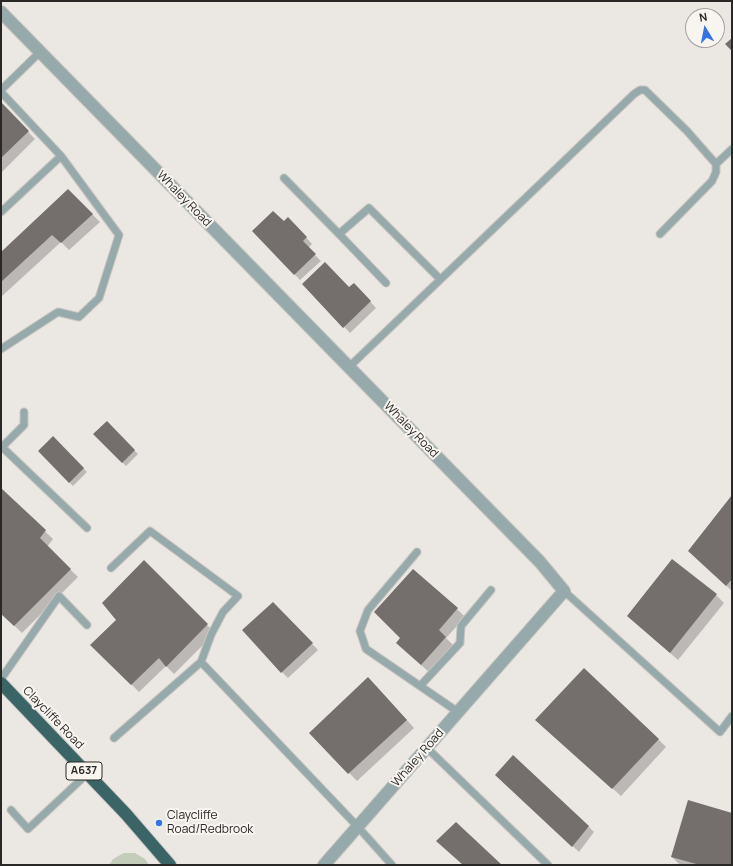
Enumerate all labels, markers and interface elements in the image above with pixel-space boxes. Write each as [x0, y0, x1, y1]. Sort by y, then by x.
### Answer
north arrow [685, 8, 725, 48]
text: N [698, 9, 708, 25]
street label: Whaley Road [154, 168, 214, 230]
street label: Whaley Road [381, 399, 441, 461]
street label: Claycliffe Road [20, 684, 86, 752]
street label: Whaley Road [389, 726, 447, 790]
road number: A637 [66, 762, 102, 780]
place label: Claycliffe Road/Redbrook [167, 809, 253, 837]
marker: Claycliffe Road/Redbrook [154, 818, 164, 828]

